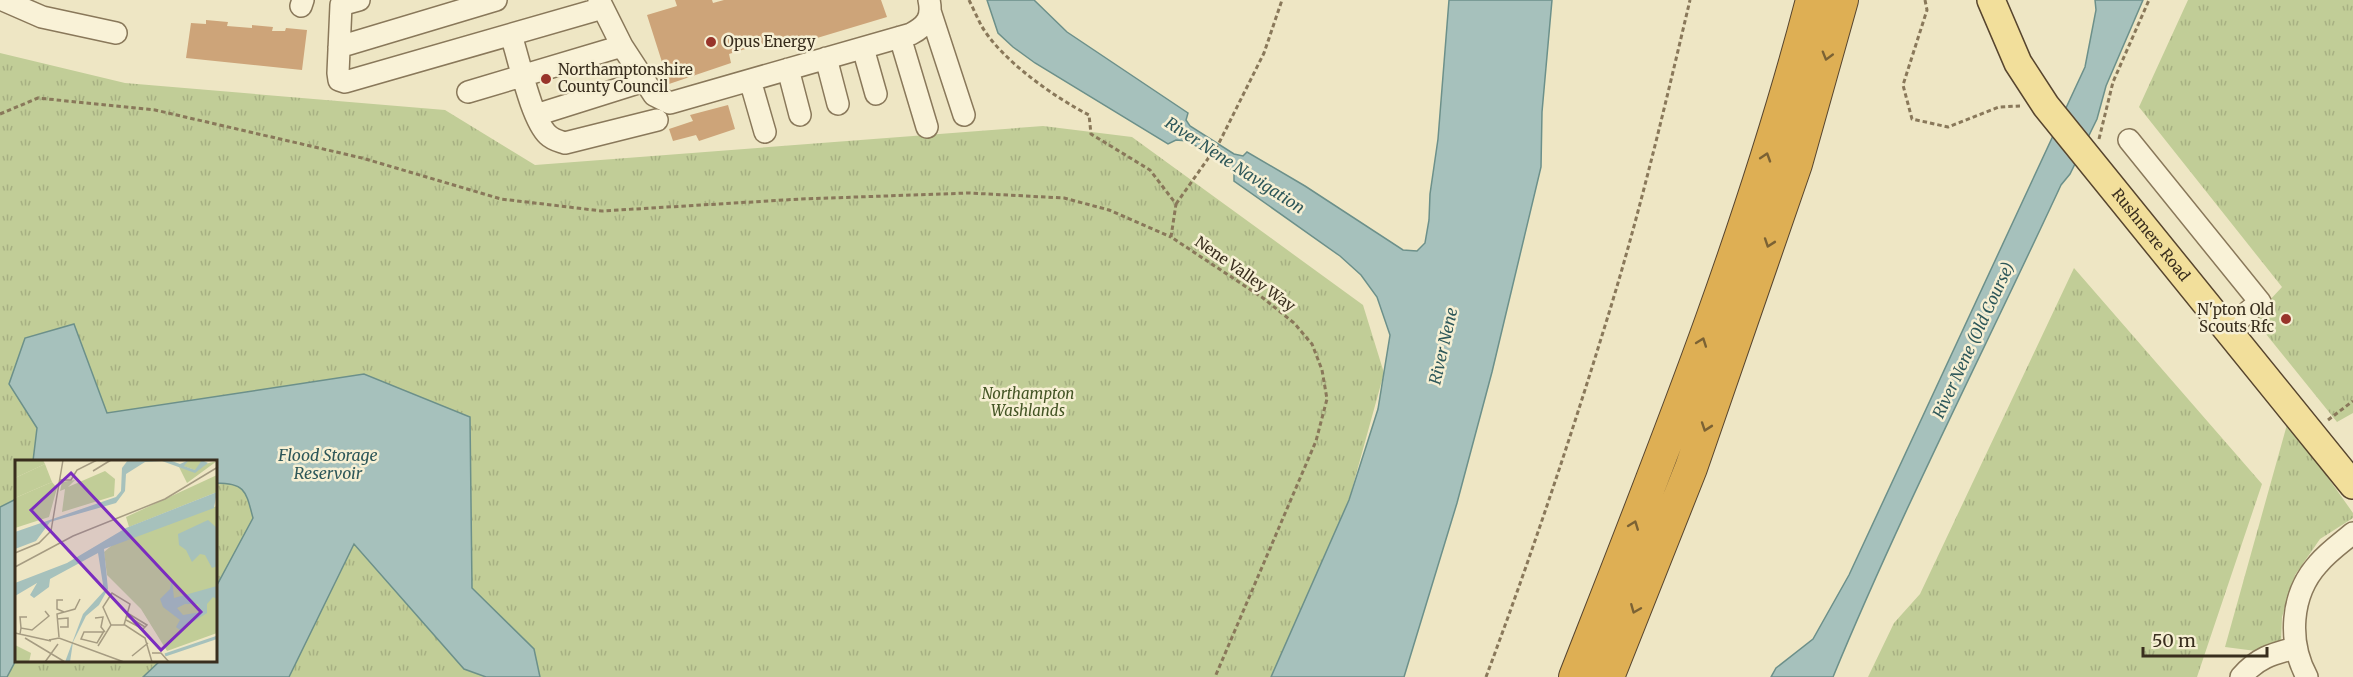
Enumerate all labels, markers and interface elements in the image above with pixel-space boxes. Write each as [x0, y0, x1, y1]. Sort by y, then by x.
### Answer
place label: Opus Energy [723, 32, 816, 51]
marker: Opus Energy [704, 35, 718, 49]
one-way arrow [1821, 51, 1834, 61]
place label: Northamptonshire County Council [558, 60, 693, 96]
marker: Northamptonshire County Council [539, 72, 553, 86]
water label: River Nene Navigation [1161, 112, 1309, 218]
one-way arrow [1758, 152, 1771, 163]
street label: Rushmere Road [2108, 185, 2194, 285]
street label: Nene Valley Way [1191, 232, 1299, 315]
one-way arrow [1764, 237, 1777, 248]
water label: River Nene (Old Course) [1928, 259, 2018, 421]
place label: N'pton Old Scouts Rfc [2197, 300, 2274, 336]
water label: River Nene [1424, 306, 1462, 386]
marker: N'pton Old Scouts Rfc [2279, 312, 2293, 326]
one-way arrow [1695, 337, 1708, 348]
park label: Northampton Washlands [982, 384, 1074, 420]
one-way arrow [1700, 421, 1713, 432]
water label: Flood Storage Reservoir [277, 445, 378, 483]
inset map [15, 460, 218, 662]
one-way arrow [1627, 520, 1639, 531]
one-way arrow [1630, 602, 1642, 613]
scale bar [2143, 620, 2268, 658]
text: 50 m [2152, 629, 2196, 652]

